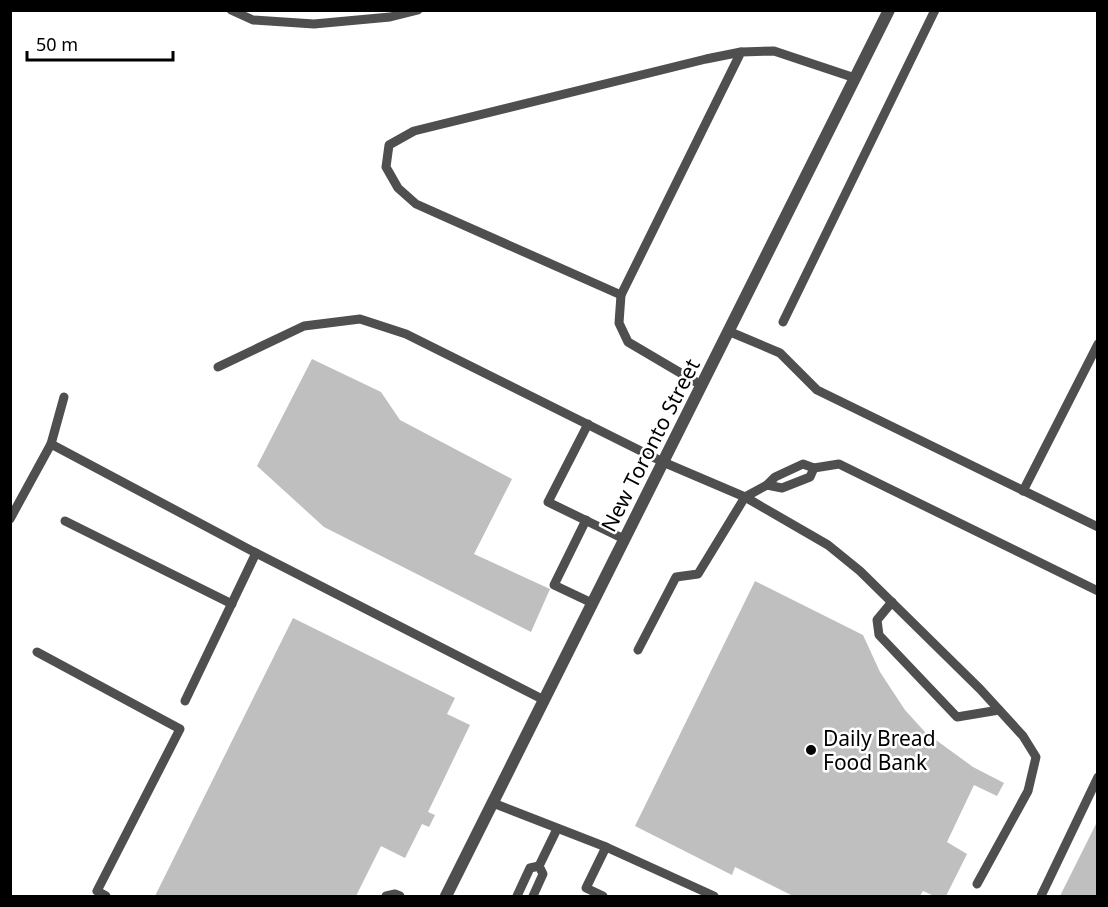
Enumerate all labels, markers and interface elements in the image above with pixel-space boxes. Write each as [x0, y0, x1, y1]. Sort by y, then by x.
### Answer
scale bar [27, 24, 172, 62]
text: 50 m [36, 32, 78, 56]
street label: New Toronto Street [594, 353, 706, 536]
place label: Daily Bread Food Bank [823, 724, 936, 776]
marker: Daily Bread Food Bank [804, 743, 818, 757]

